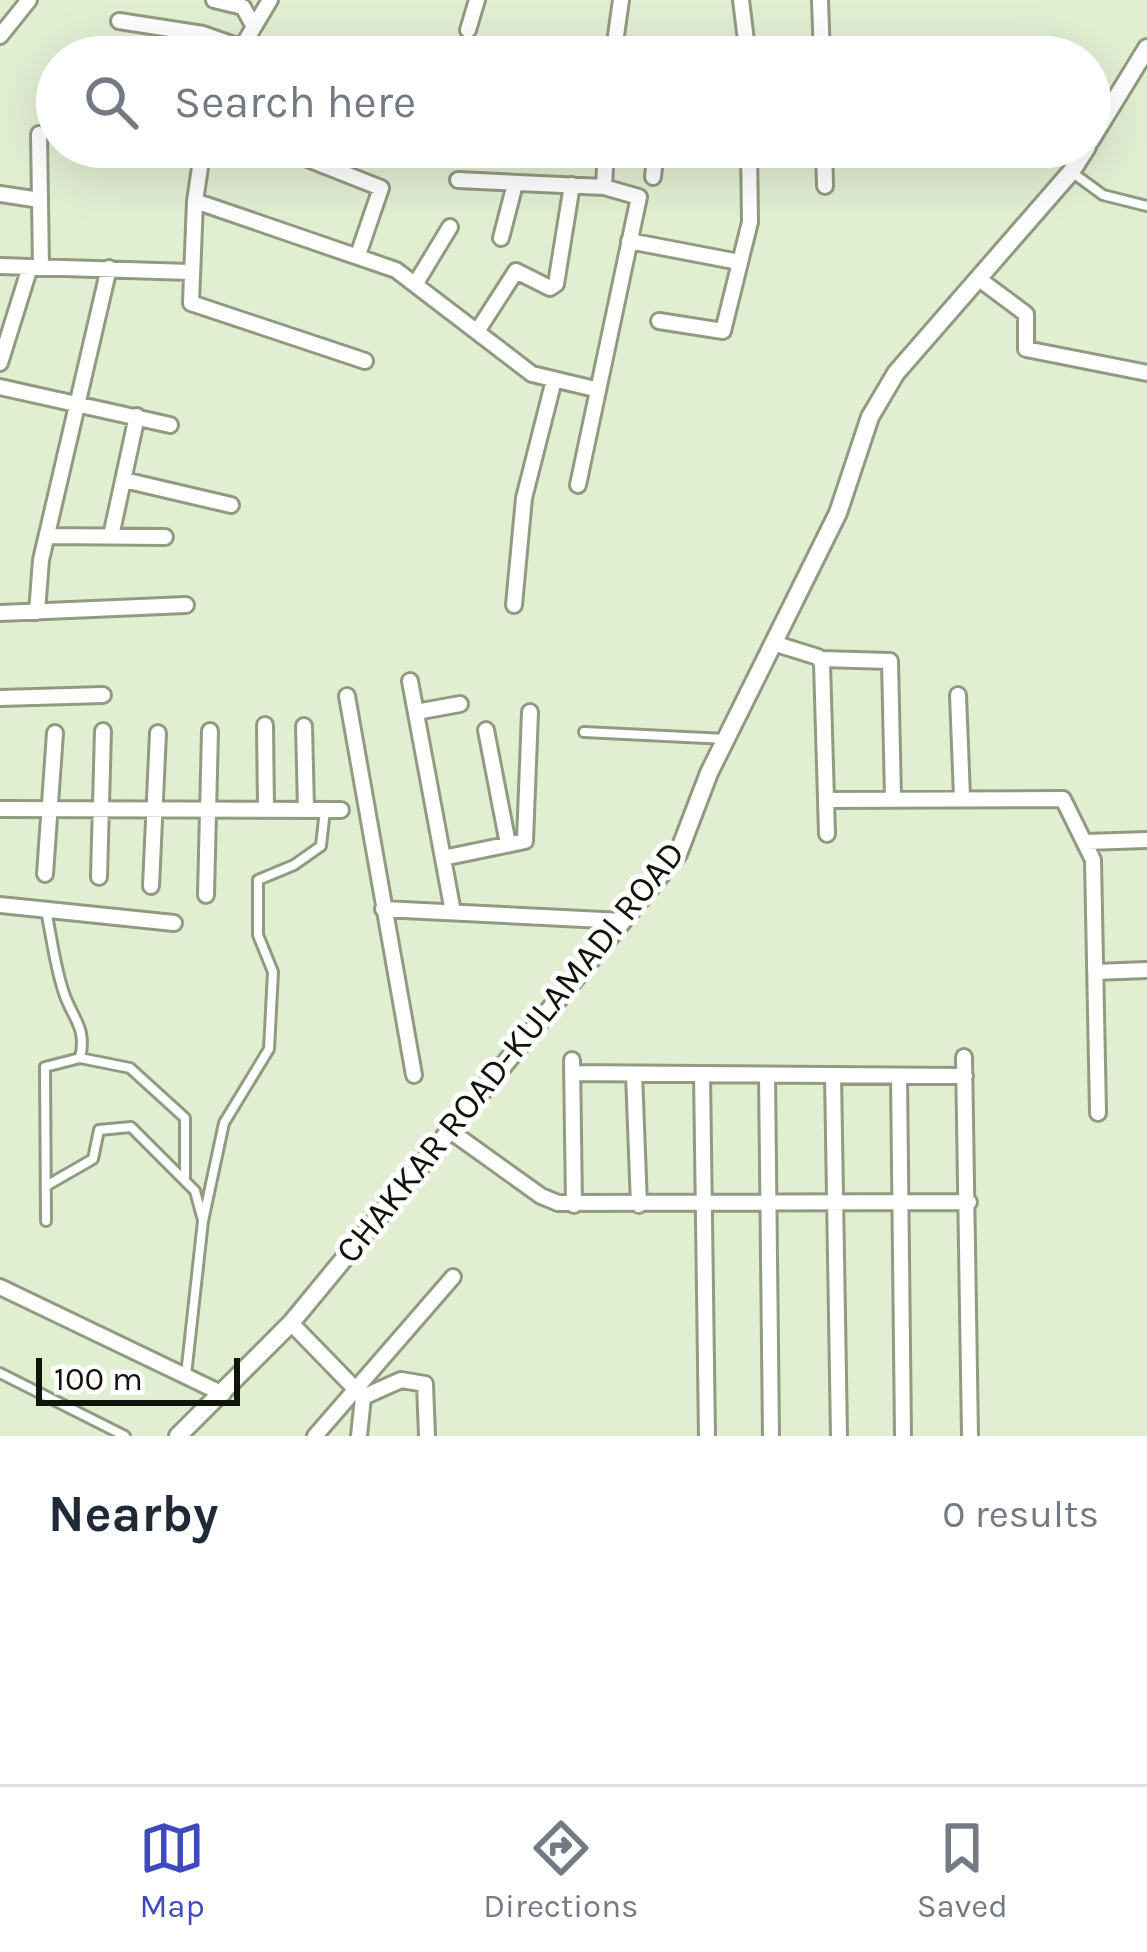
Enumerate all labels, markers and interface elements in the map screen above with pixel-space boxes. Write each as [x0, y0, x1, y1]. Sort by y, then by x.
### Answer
search box [36, 36, 1111, 168]
icon: search [78, 69, 144, 135]
text: Search here [174, 76, 416, 128]
street label: CHAKKAR ROAD-KULAMADI ROAD [327, 833, 693, 1271]
scale bar [36, 1352, 240, 1405]
text: 100 m [54, 1360, 143, 1398]
text: Nearby [48, 1484, 218, 1544]
text: 0 results [942, 1491, 1099, 1537]
tab: Map [139, 1815, 205, 1925]
tab: Directions [483, 1815, 638, 1925]
tab: Saved [917, 1815, 1008, 1925]

